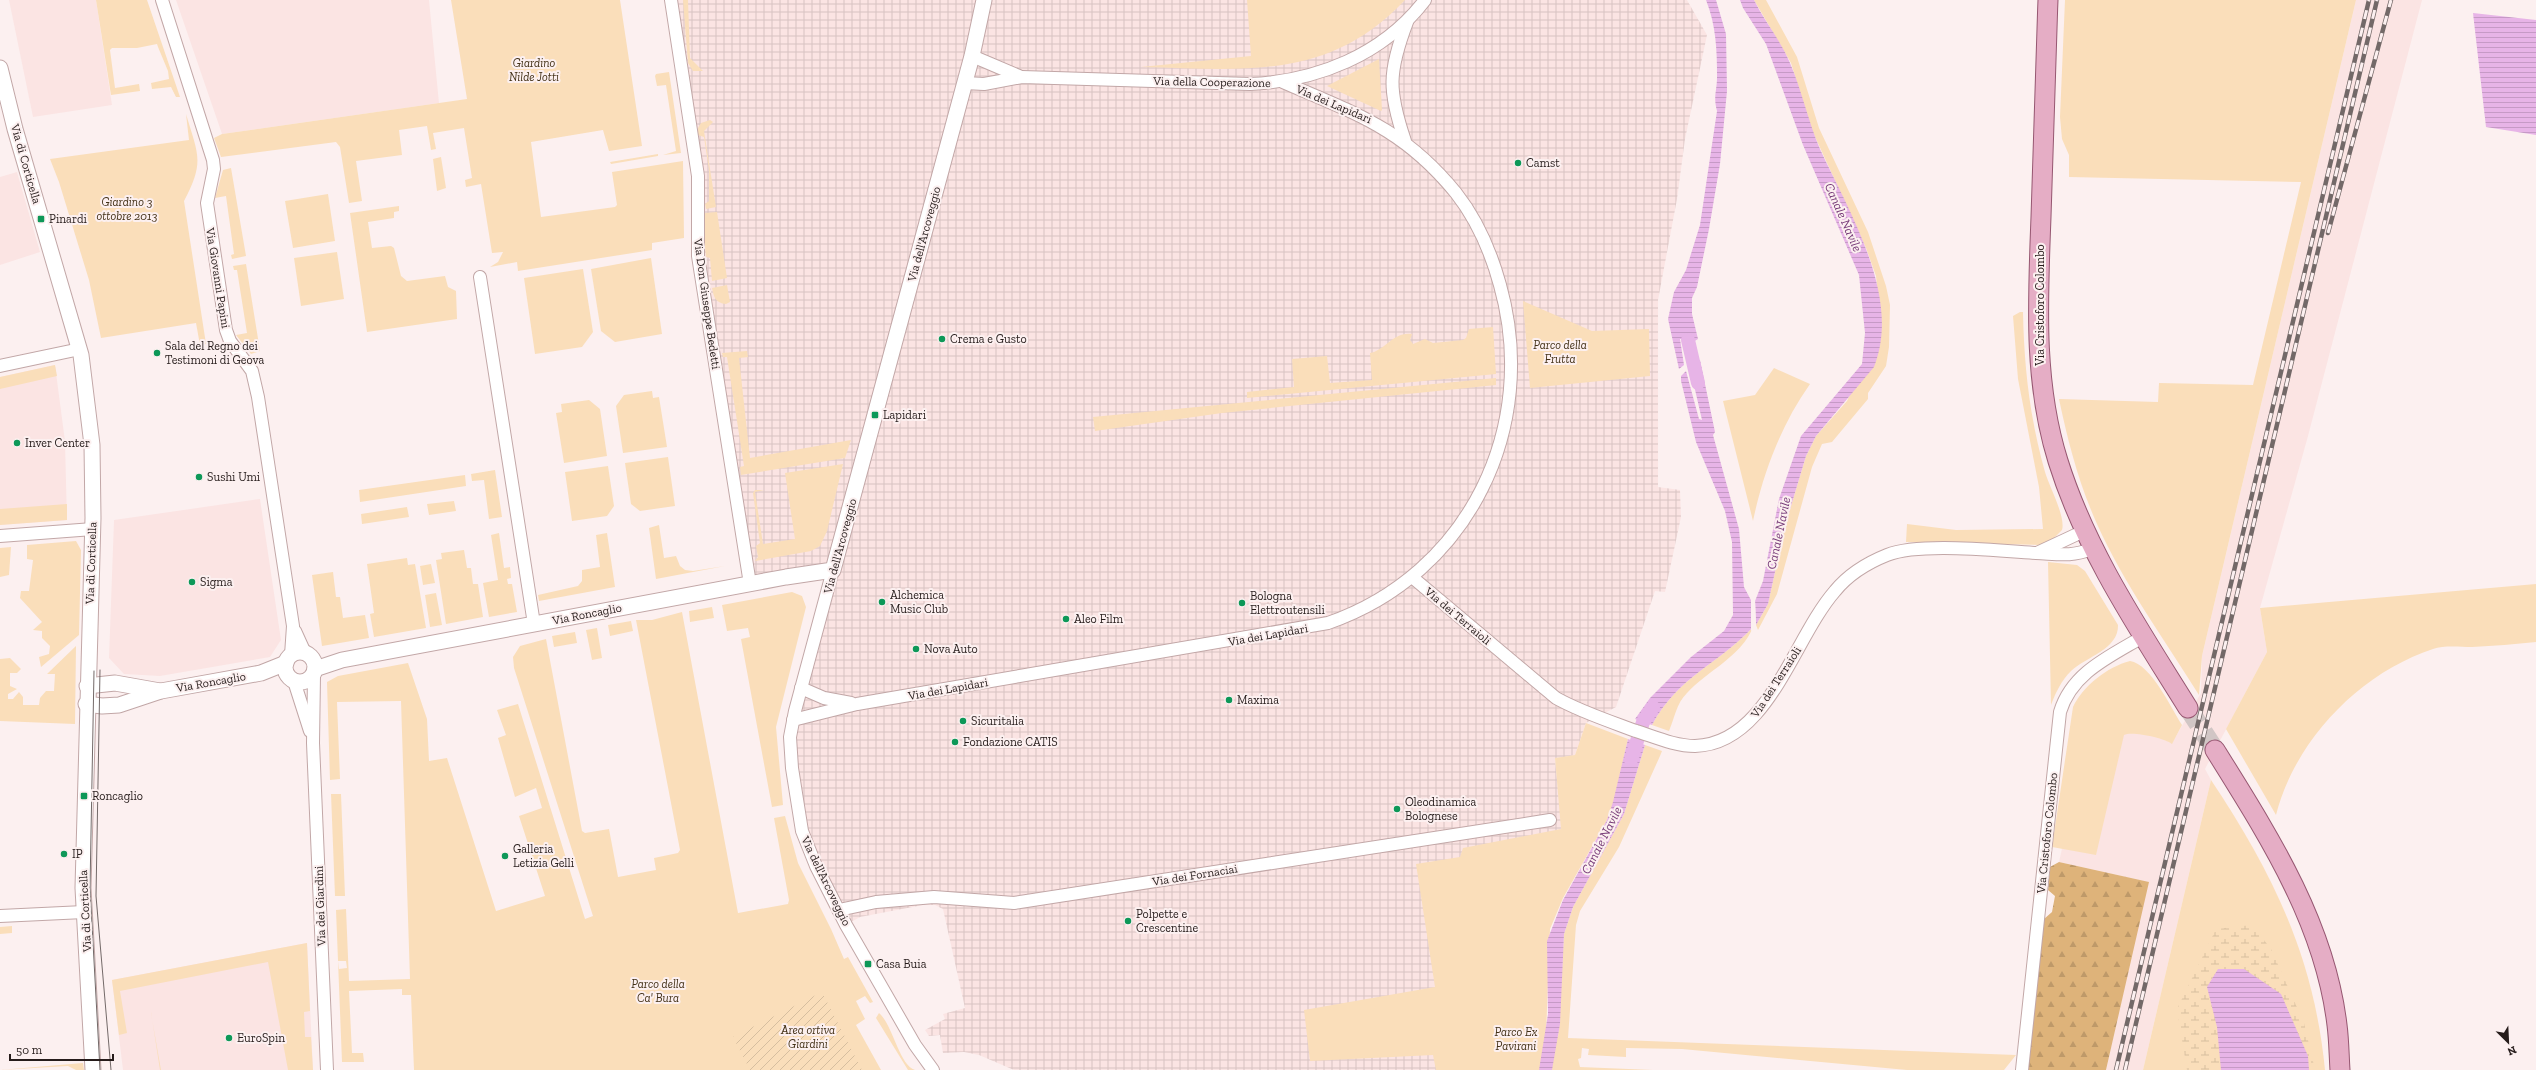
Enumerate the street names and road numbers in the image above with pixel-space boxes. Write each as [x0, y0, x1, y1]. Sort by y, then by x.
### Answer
street label: Via della Cooperazione [1152, 74, 1271, 90]
street label: Via dei Lapidari [1293, 81, 1375, 126]
street label: Via di Corticella [8, 122, 44, 206]
street label: Via dell'Arcoveggio [904, 185, 943, 284]
street label: Via Giovanni Papini [203, 226, 233, 330]
street label: Via Don Giuseppe Bedetti [691, 237, 723, 371]
street label: Via Cristoforo Colombo [2033, 244, 2047, 367]
street label: Via dell'Arcoveggio [820, 497, 859, 596]
street label: Via di Corticella [83, 521, 99, 605]
street label: Via dei Terraioli [1421, 584, 1494, 648]
street label: Via Roncaglio [550, 600, 623, 628]
street label: Via dei Lapidari [1226, 621, 1310, 649]
street label: Via dei Terraioli [1747, 643, 1804, 721]
street label: Via Roncaglio [174, 669, 247, 695]
street label: Via dei Lapidari [906, 675, 990, 703]
street label: Via Cristoforo Colombo [2034, 772, 2060, 895]
street label: Via dell'Arcoveggio [798, 833, 854, 928]
street label: Via dei Fornaciai [1150, 861, 1239, 889]
street label: Via dei Giardini [312, 865, 328, 947]
street label: Via di Corticella [76, 869, 94, 953]

